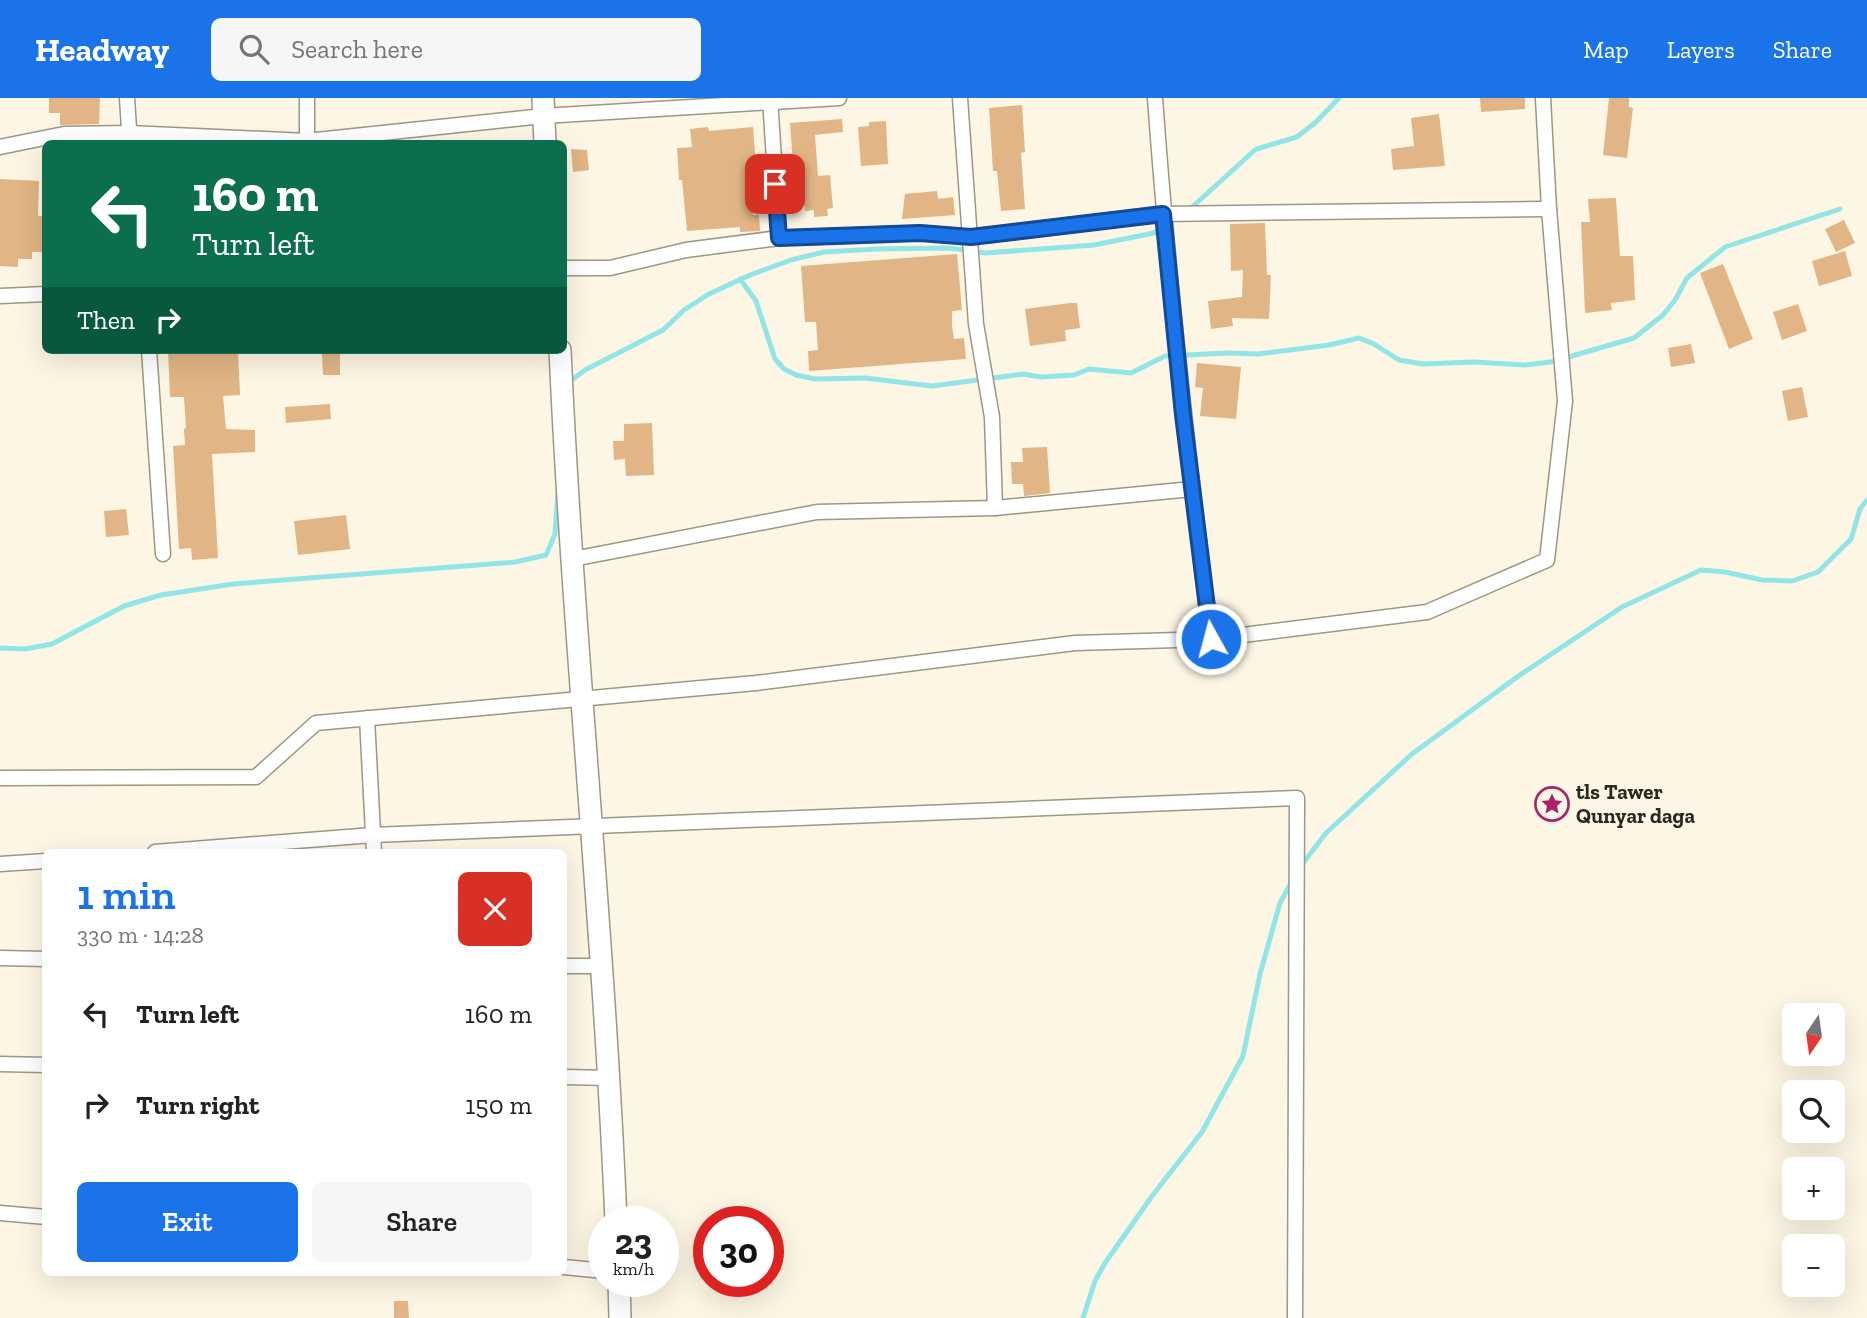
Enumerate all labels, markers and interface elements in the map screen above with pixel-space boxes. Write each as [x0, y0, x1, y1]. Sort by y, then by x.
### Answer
search box [211, 18, 701, 81]
text: Headway [35, 30, 169, 69]
icon: search [235, 30, 273, 68]
text: Search here [291, 33, 423, 65]
text: Map [1583, 35, 1629, 64]
text: Layers [1667, 35, 1735, 64]
text: Share [1773, 35, 1832, 64]
pin [745, 154, 805, 214]
text: 160 m [192, 165, 318, 224]
icon: arrive [756, 165, 794, 203]
icon: left [77, 168, 168, 259]
text: Turn left [192, 225, 314, 263]
icon: right [149, 301, 187, 339]
text: Then [77, 304, 135, 336]
position arrow [1174, 602, 1248, 676]
place label: tls Tawer Qunyar daga [1576, 779, 1695, 828]
place icon: tls Tawer Qunyar daga [1533, 785, 1571, 823]
text: 1 min [77, 869, 176, 920]
button: close [458, 872, 532, 946]
text: 330 m · 14:28 [77, 921, 204, 949]
icon: left [77, 995, 115, 1033]
text: Turn left [136, 998, 239, 1030]
text: 160 m [465, 998, 532, 1030]
north arrow [1782, 1003, 1844, 1066]
map controls [1782, 1003, 1845, 1297]
button: search [1782, 1080, 1845, 1143]
icon: right [77, 1086, 115, 1124]
text: Turn right [136, 1089, 259, 1121]
text: 150 m [465, 1089, 532, 1121]
button: + [1782, 1157, 1845, 1220]
button: Exit [77, 1182, 298, 1262]
button: Share [312, 1182, 532, 1262]
speed limit sign: 30 [693, 1206, 784, 1297]
text: 23 [615, 1221, 652, 1263]
button: − [1782, 1234, 1845, 1297]
text: km/h [613, 1258, 654, 1280]

